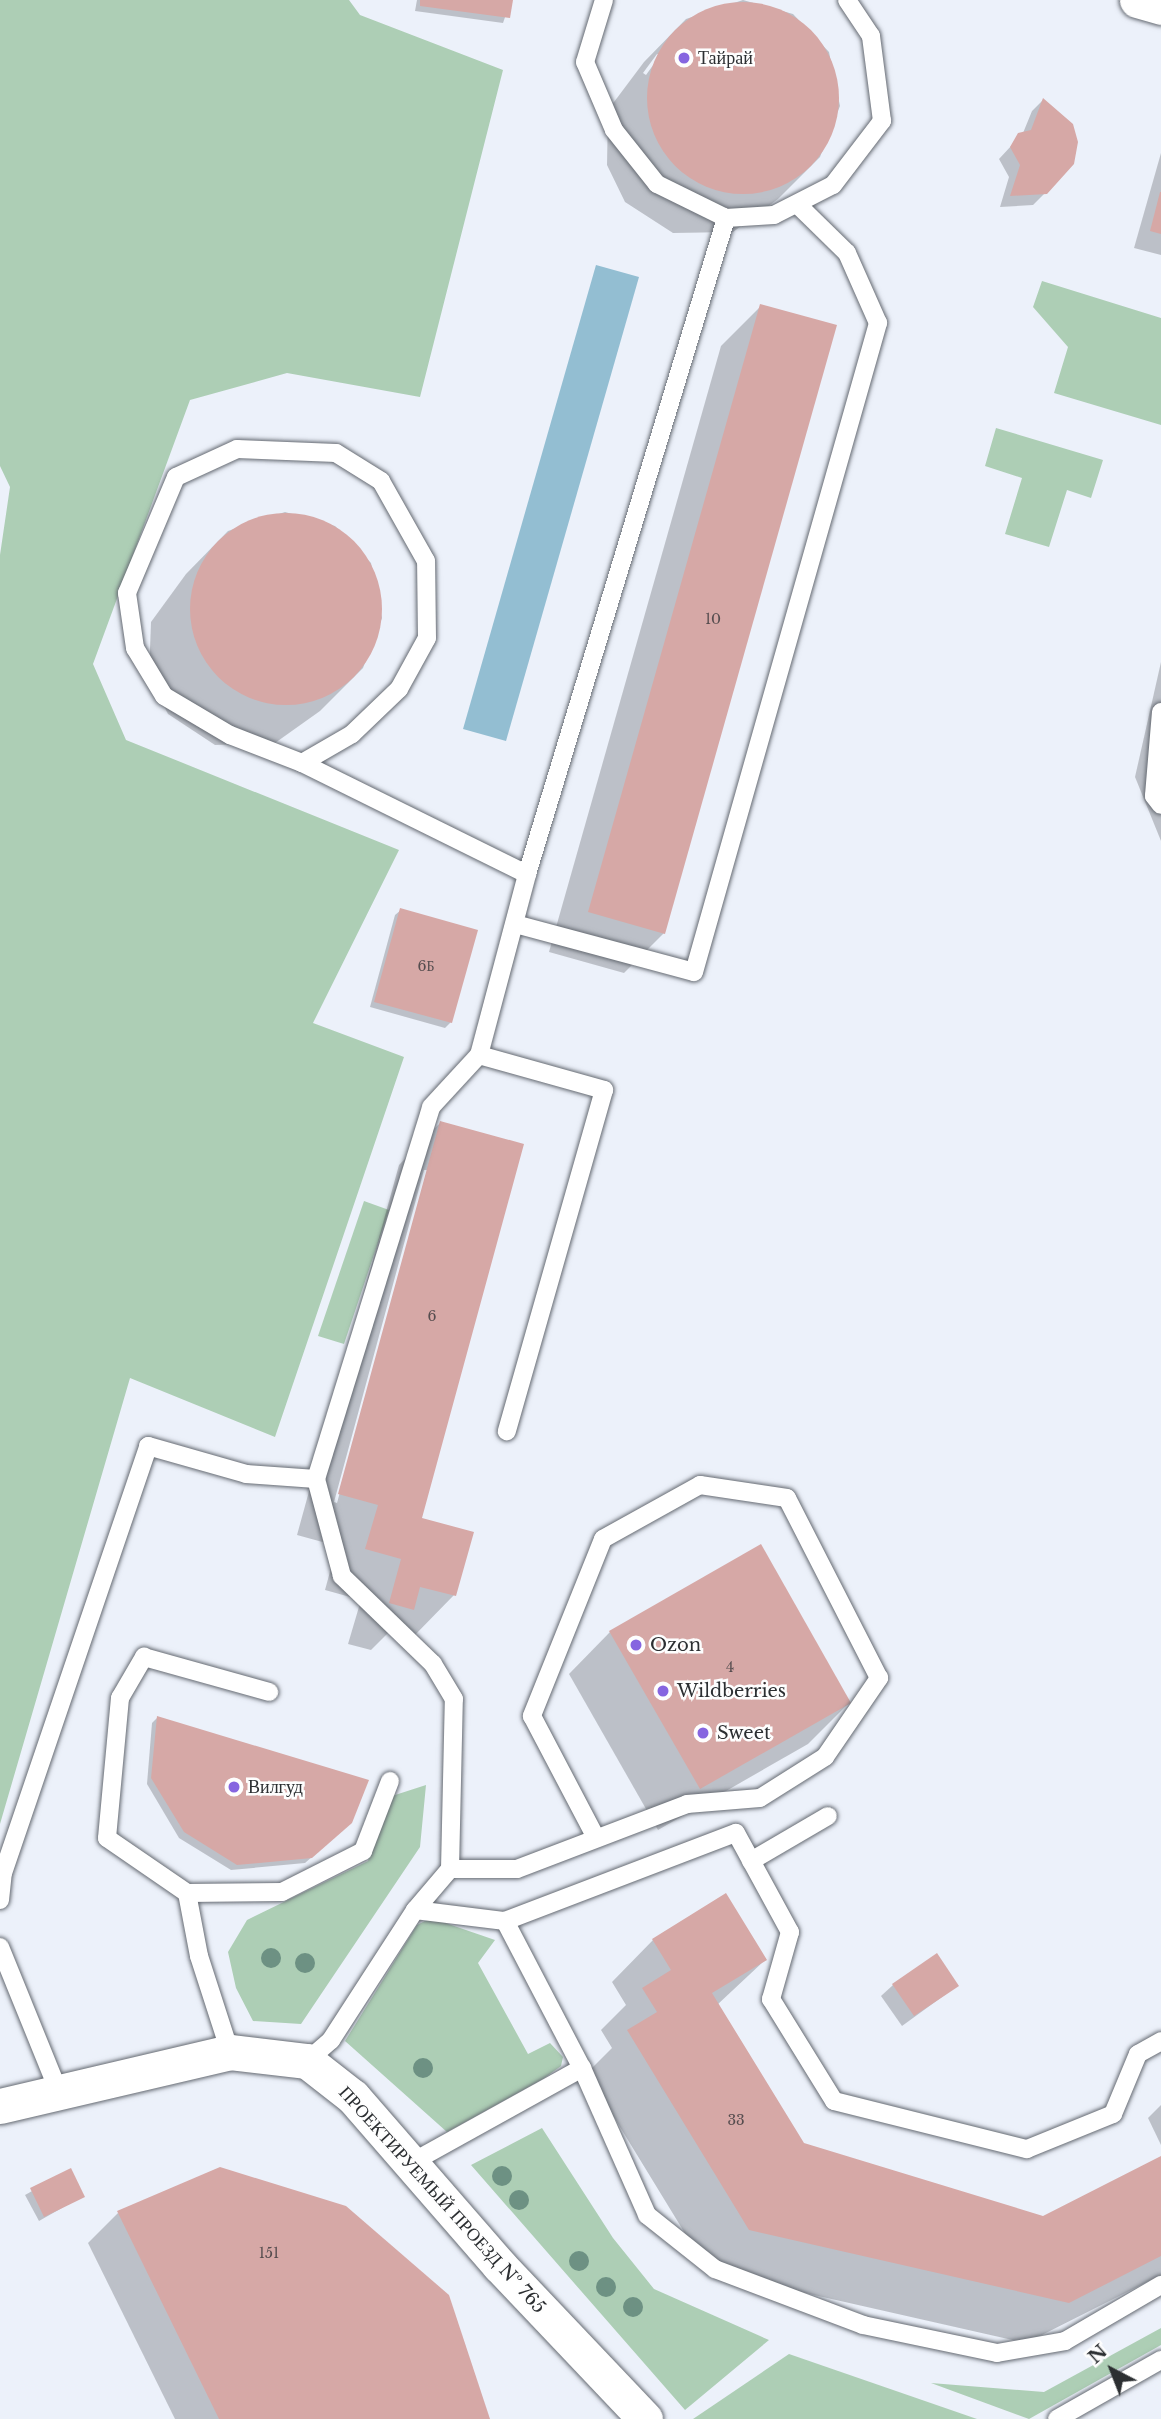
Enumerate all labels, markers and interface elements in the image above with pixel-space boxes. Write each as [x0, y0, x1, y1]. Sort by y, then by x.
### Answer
place label: Тайрай [698, 47, 753, 69]
marker: Тайрай [676, 50, 692, 66]
house number: 10 [705, 611, 721, 627]
house number: 6Б [417, 958, 435, 974]
house number: 6 [427, 1308, 437, 1324]
place label: Ozon [650, 1634, 701, 1656]
marker: Ozon [628, 1637, 644, 1653]
house number: 4 [726, 1659, 734, 1675]
place label: Wildberries [677, 1680, 786, 1702]
marker: Wildberries [655, 1683, 671, 1699]
place label: Sweet [717, 1722, 771, 1744]
marker: Sweet [695, 1725, 711, 1741]
place label: Вилгуд [248, 1776, 303, 1798]
marker: Вилгуд [226, 1779, 242, 1795]
street label: ПРОЕКТИРУЕМЫЙ ПРОЕЗД № 765 [334, 2082, 550, 2318]
house number: 33 [727, 2112, 745, 2128]
house number: 151 [259, 2245, 279, 2261]
north arrow [1077, 2335, 1147, 2405]
text: N [1083, 2339, 1112, 2369]

